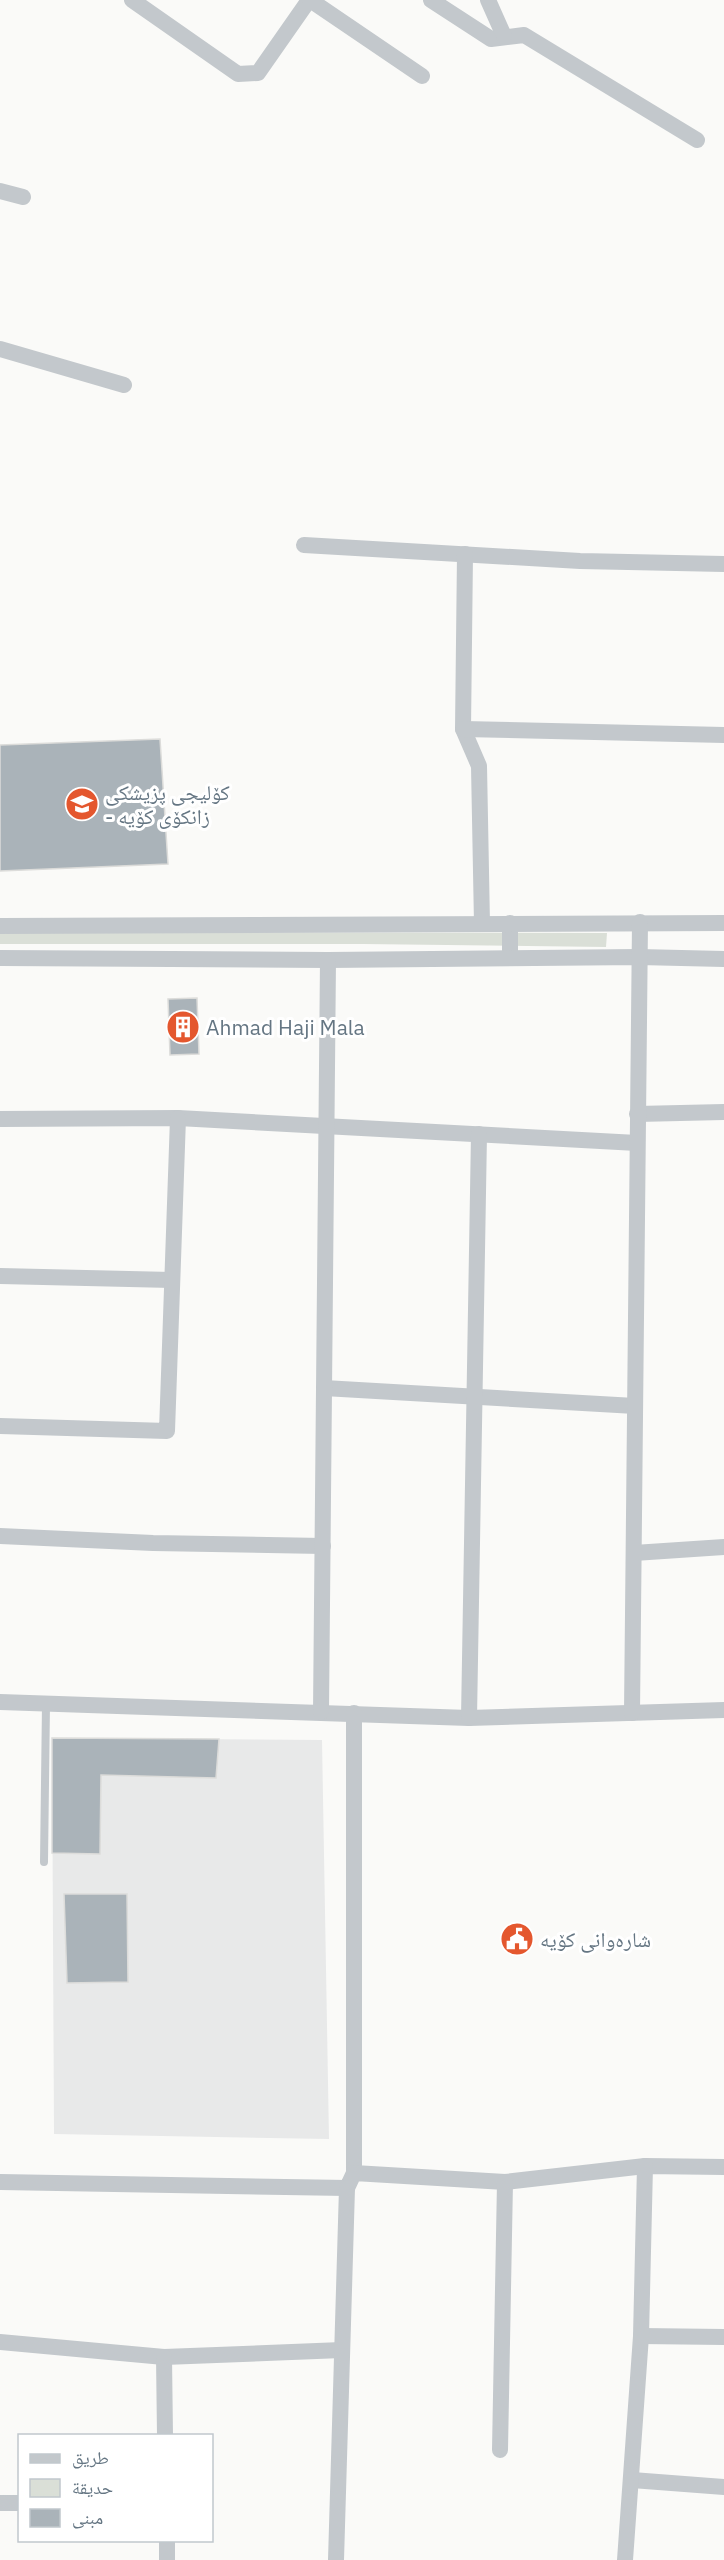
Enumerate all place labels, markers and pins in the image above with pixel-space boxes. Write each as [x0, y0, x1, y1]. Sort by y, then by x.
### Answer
place label: کۆلیجی پزیشکی - زانکۆی کۆیە [105, 778, 230, 830]
school or university icon: کۆلیجی پزیشکی - زانکۆی کۆیە [64, 786, 100, 822]
building icon: Ahmad Haji Mala [165, 1009, 201, 1045]
place label: Ahmad Haji Mala [206, 1013, 365, 1041]
public building icon: شارەوانی کۆیە [499, 1921, 535, 1957]
place label: شارەوانی کۆیە [540, 1925, 651, 1953]

